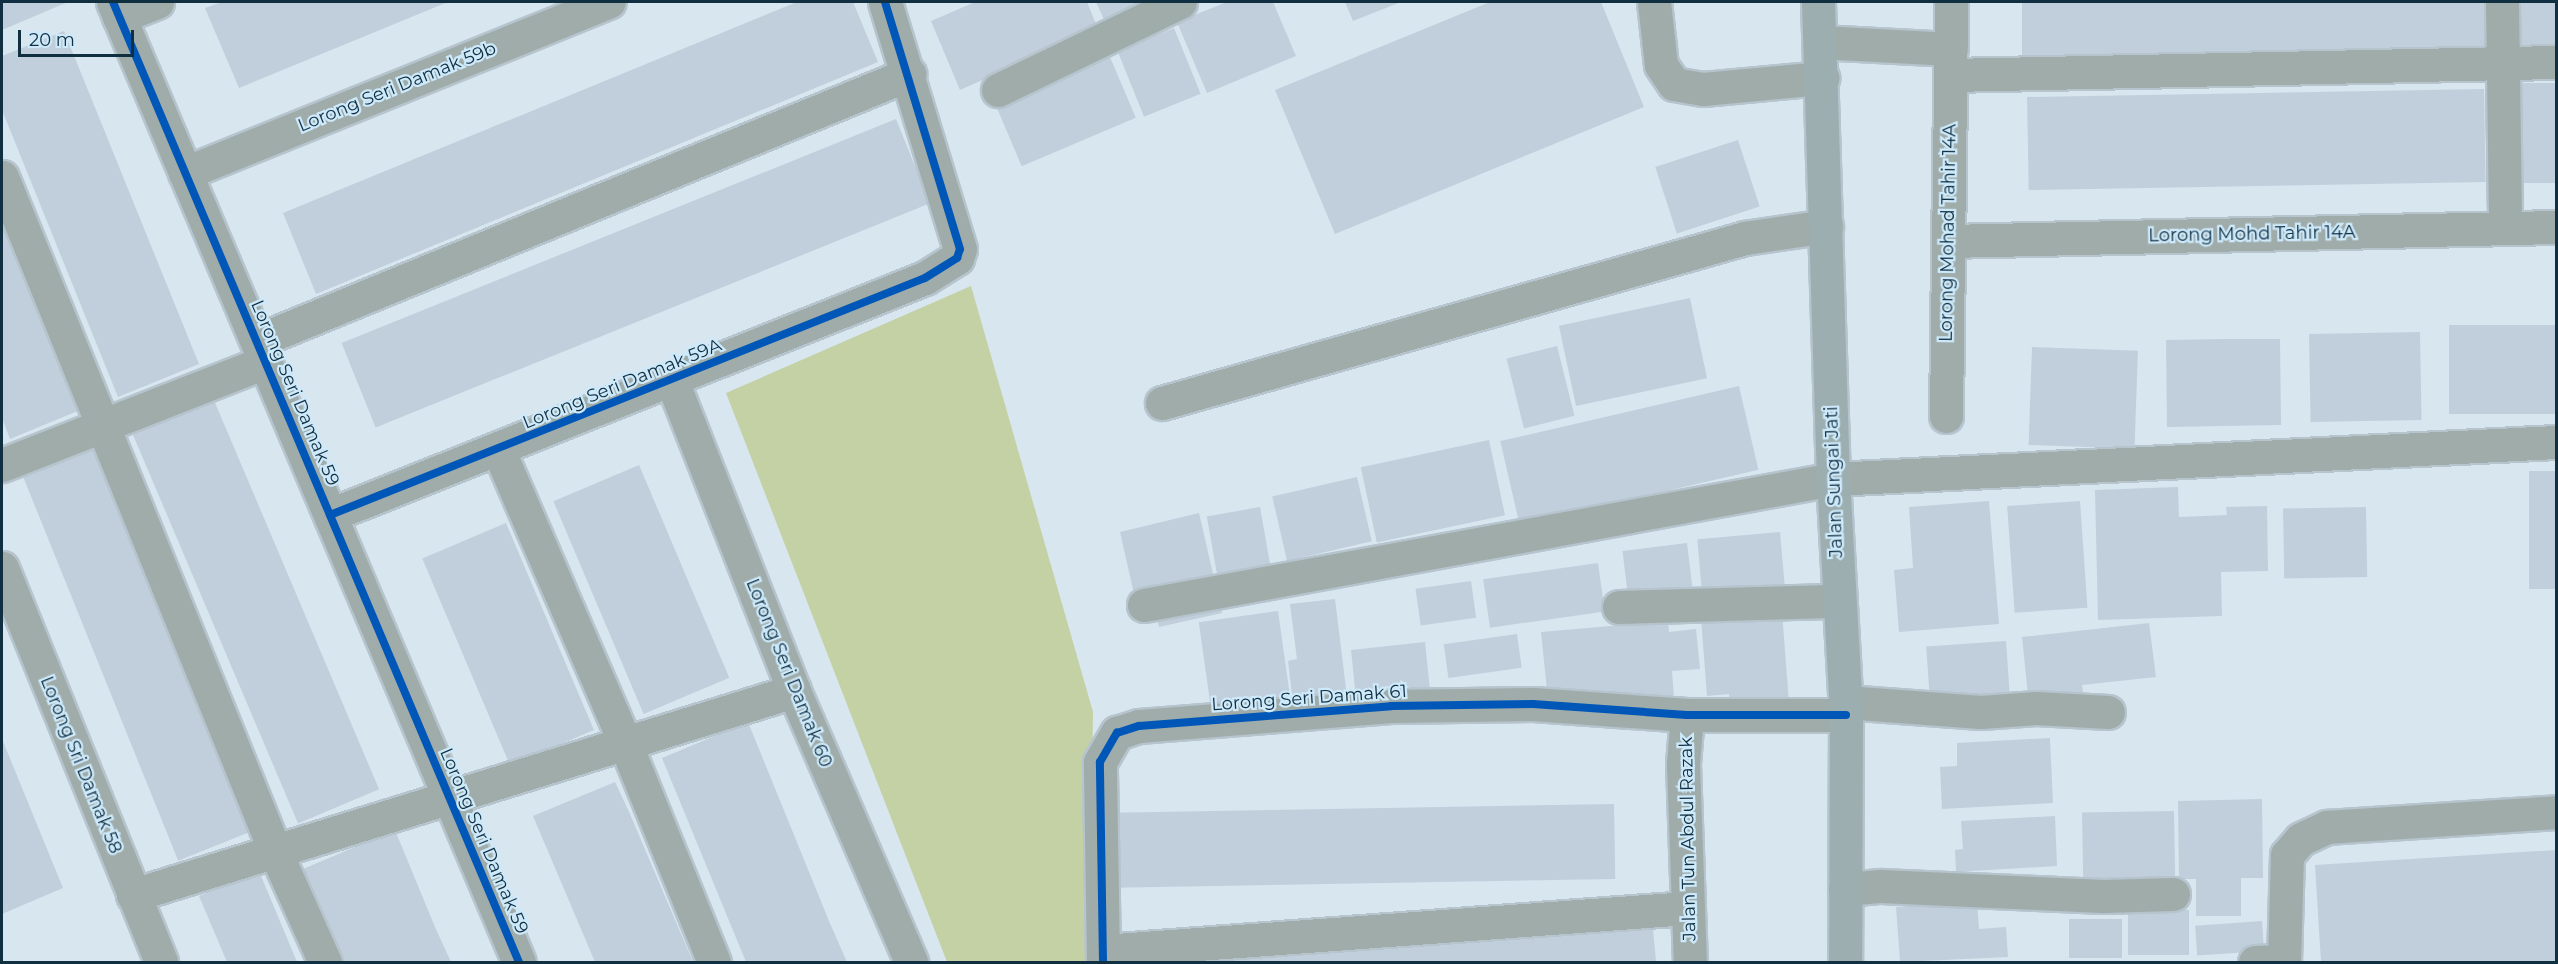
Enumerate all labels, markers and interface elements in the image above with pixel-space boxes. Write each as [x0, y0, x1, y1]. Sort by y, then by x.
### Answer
scale bar [21, 18, 136, 56]
text: 20 m [29, 29, 75, 51]
street label: Lorong Seri Damak 59b [295, 37, 499, 137]
street label: Lorong Mohad Tahir 14A [1935, 124, 1961, 342]
street label: Lorong Mohd Tahir 14A [2148, 221, 2356, 247]
street label: Lorong Seri Damak 59 [246, 297, 344, 489]
street label: Lorong Seri Damak 59A [519, 334, 725, 434]
street label: Jalan Sungai Jati [1821, 406, 1847, 558]
street label: Lorong Seri Damak 60 [741, 576, 837, 770]
street label: Lorong Sri Damak 58 [36, 673, 126, 857]
street label: Lorong Seri Damak 61 [1211, 680, 1407, 716]
street label: Jalan Tun Abdul Razak [1675, 737, 1701, 941]
street label: Lorong Seri Damak 59 [435, 745, 533, 937]

